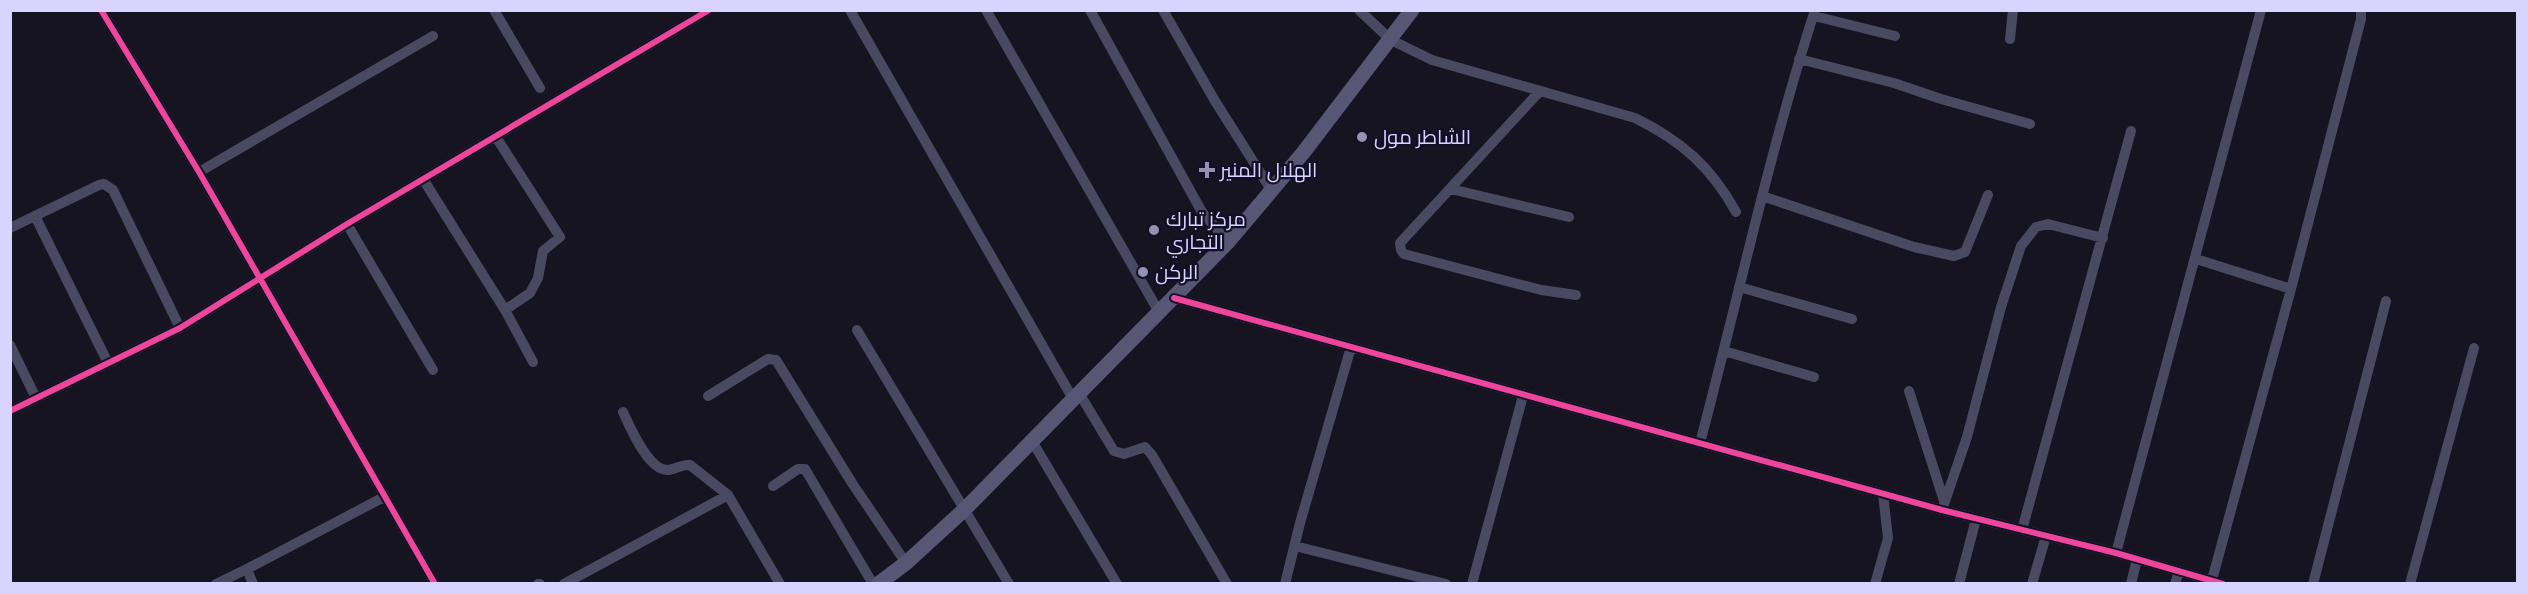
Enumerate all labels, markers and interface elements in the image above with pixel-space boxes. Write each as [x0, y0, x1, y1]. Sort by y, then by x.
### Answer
place label: الشاطر مول [1374, 125, 1471, 150]
marker: الشاطر مول [1355, 130, 1369, 144]
place label: الهلال المنير [1219, 158, 1317, 183]
marker: الهلال المنير [1198, 161, 1216, 179]
place label: مركز تبارك التجاري [1166, 207, 1246, 258]
marker: مركز تبارك التجاري [1147, 223, 1161, 237]
place label: الركن [1155, 260, 1198, 285]
marker: الركن [1136, 265, 1150, 279]

